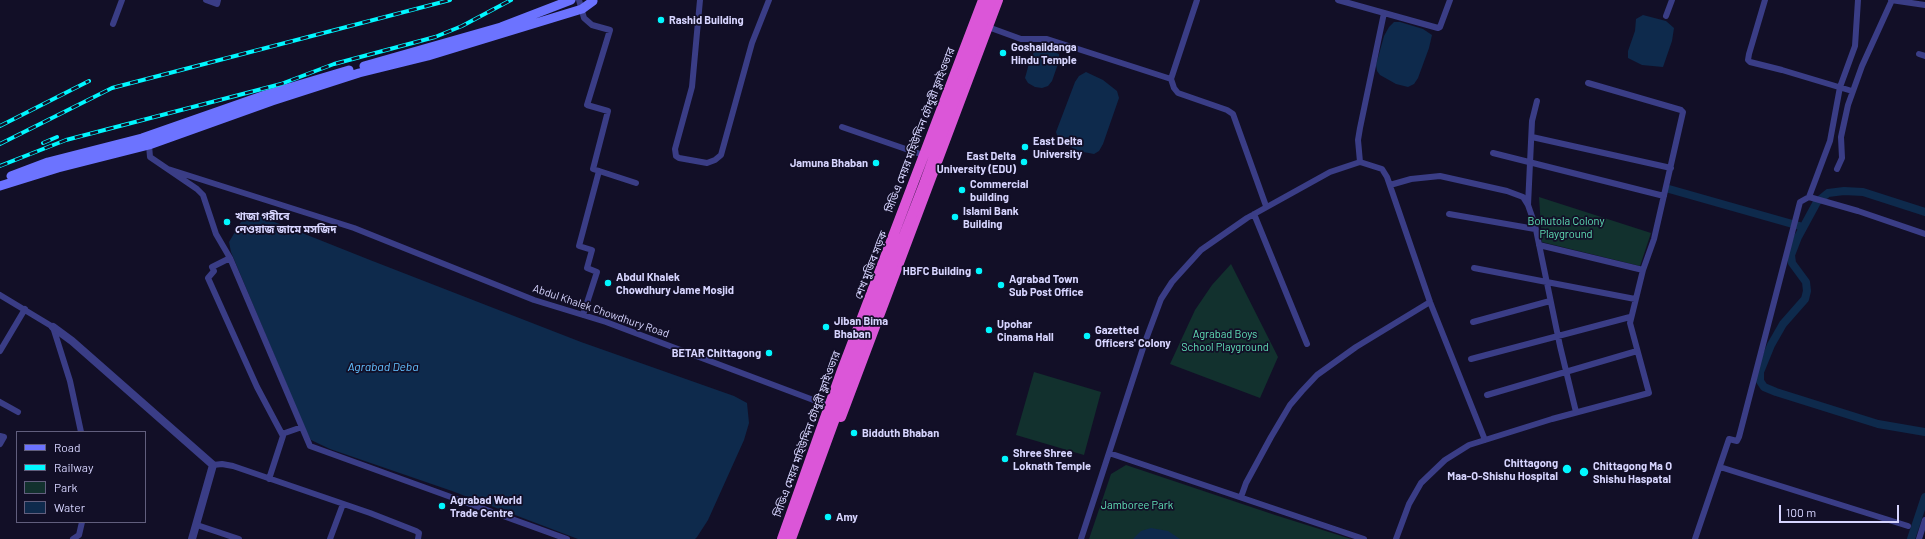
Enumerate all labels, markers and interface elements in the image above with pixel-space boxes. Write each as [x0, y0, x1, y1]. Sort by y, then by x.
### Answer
place label: Rashid Building [669, 13, 744, 27]
marker: Rashid Building [656, 15, 666, 25]
place label: Goshaildanga Hindu Temple [1011, 40, 1077, 66]
street label: সিডিএ মেয়র মহিউদ্দিন চৌধুরী ফ্লাইওভার [882, 46, 958, 214]
marker: Goshaildanga Hindu Temple [998, 48, 1008, 58]
place label: East Delta University [1033, 134, 1083, 160]
marker: East Delta University [1020, 142, 1030, 152]
place label: East Delta University (EDU) [937, 149, 1016, 175]
place label: Jamuna Bhaban [790, 156, 868, 170]
marker: East Delta University (EDU) [1019, 157, 1029, 167]
marker: Jamuna Bhaban [871, 158, 881, 168]
place label: Commercial building [970, 177, 1028, 203]
marker: Commercial building [957, 185, 967, 195]
place label: Islami Bank Building [963, 204, 1019, 230]
place label: খাজা গরীবে নেওয়াজ জামে মসজিদ [235, 209, 336, 235]
marker: Islami Bank Building [950, 212, 960, 222]
park label: Bohutola Colony Playground [1528, 214, 1604, 240]
marker: খাজা গরীবে নেওয়াজ জামে মসজিদ [222, 217, 232, 227]
street label: শেখ মুজিব সড়ক [852, 229, 890, 301]
place label: HBFC Building [903, 264, 971, 278]
marker: HBFC Building [974, 266, 984, 276]
place label: Abdul Khalek Chowdhury Jame Mosjid [616, 270, 734, 296]
place label: Agrabad Town Sub Post Office [1009, 272, 1084, 298]
marker: Abdul Khalek Chowdhury Jame Mosjid [603, 278, 613, 288]
marker: Agrabad Town Sub Post Office [996, 280, 1006, 290]
street label: Abdul Khalek Chowdhury Road [531, 281, 671, 341]
place label: Jiban Bima Bhaban [834, 314, 888, 340]
place label: Upohar Cinama Hall [997, 317, 1054, 343]
marker: Jiban Bima Bhaban [821, 322, 831, 332]
place label: Gazetted Officers' Colony [1095, 323, 1171, 349]
marker: Upohar Cinama Hall [984, 325, 994, 335]
park label: Agrabad Boys School Playground [1181, 327, 1269, 353]
marker: Gazetted Officers' Colony [1082, 331, 1092, 341]
place label: BETAR Chittagong [672, 346, 761, 360]
marker: BETAR Chittagong [764, 348, 774, 358]
street label: সিডিএ মেয়র মহিউদ্দিন চৌধুরী ফ্লাইওভার [771, 349, 843, 519]
water label: Agrabad Deba [348, 360, 418, 374]
place label: Bidduth Bhaban [862, 426, 939, 440]
marker: Bidduth Bhaban [849, 428, 859, 438]
legend [16, 431, 146, 523]
text: Road [54, 440, 81, 454]
place label: Shree Shree Loknath Temple [1013, 446, 1091, 472]
marker: Shree Shree Loknath Temple [1000, 454, 1010, 464]
place label: Chittagong Maa-O-Shishu Hospital [1447, 456, 1558, 482]
place label: Chittagong Ma O Shishu Haspatal [1593, 459, 1672, 485]
text: Railway [54, 460, 93, 474]
marker: Chittagong Maa-O-Shishu Hospital [1561, 463, 1573, 475]
marker: Chittagong Ma O Shishu Haspatal [1578, 466, 1590, 478]
text: Park [54, 480, 78, 494]
place label: Agrabad World Trade Centre [450, 493, 522, 519]
scale bar [1781, 497, 1901, 523]
park label: Jamboree Park [1101, 498, 1173, 512]
text: Water [54, 500, 85, 514]
marker: Agrabad World Trade Centre [437, 501, 447, 511]
text: 100 m [1786, 505, 1816, 519]
place label: Amy [836, 510, 858, 524]
marker: Amy [823, 512, 833, 522]

